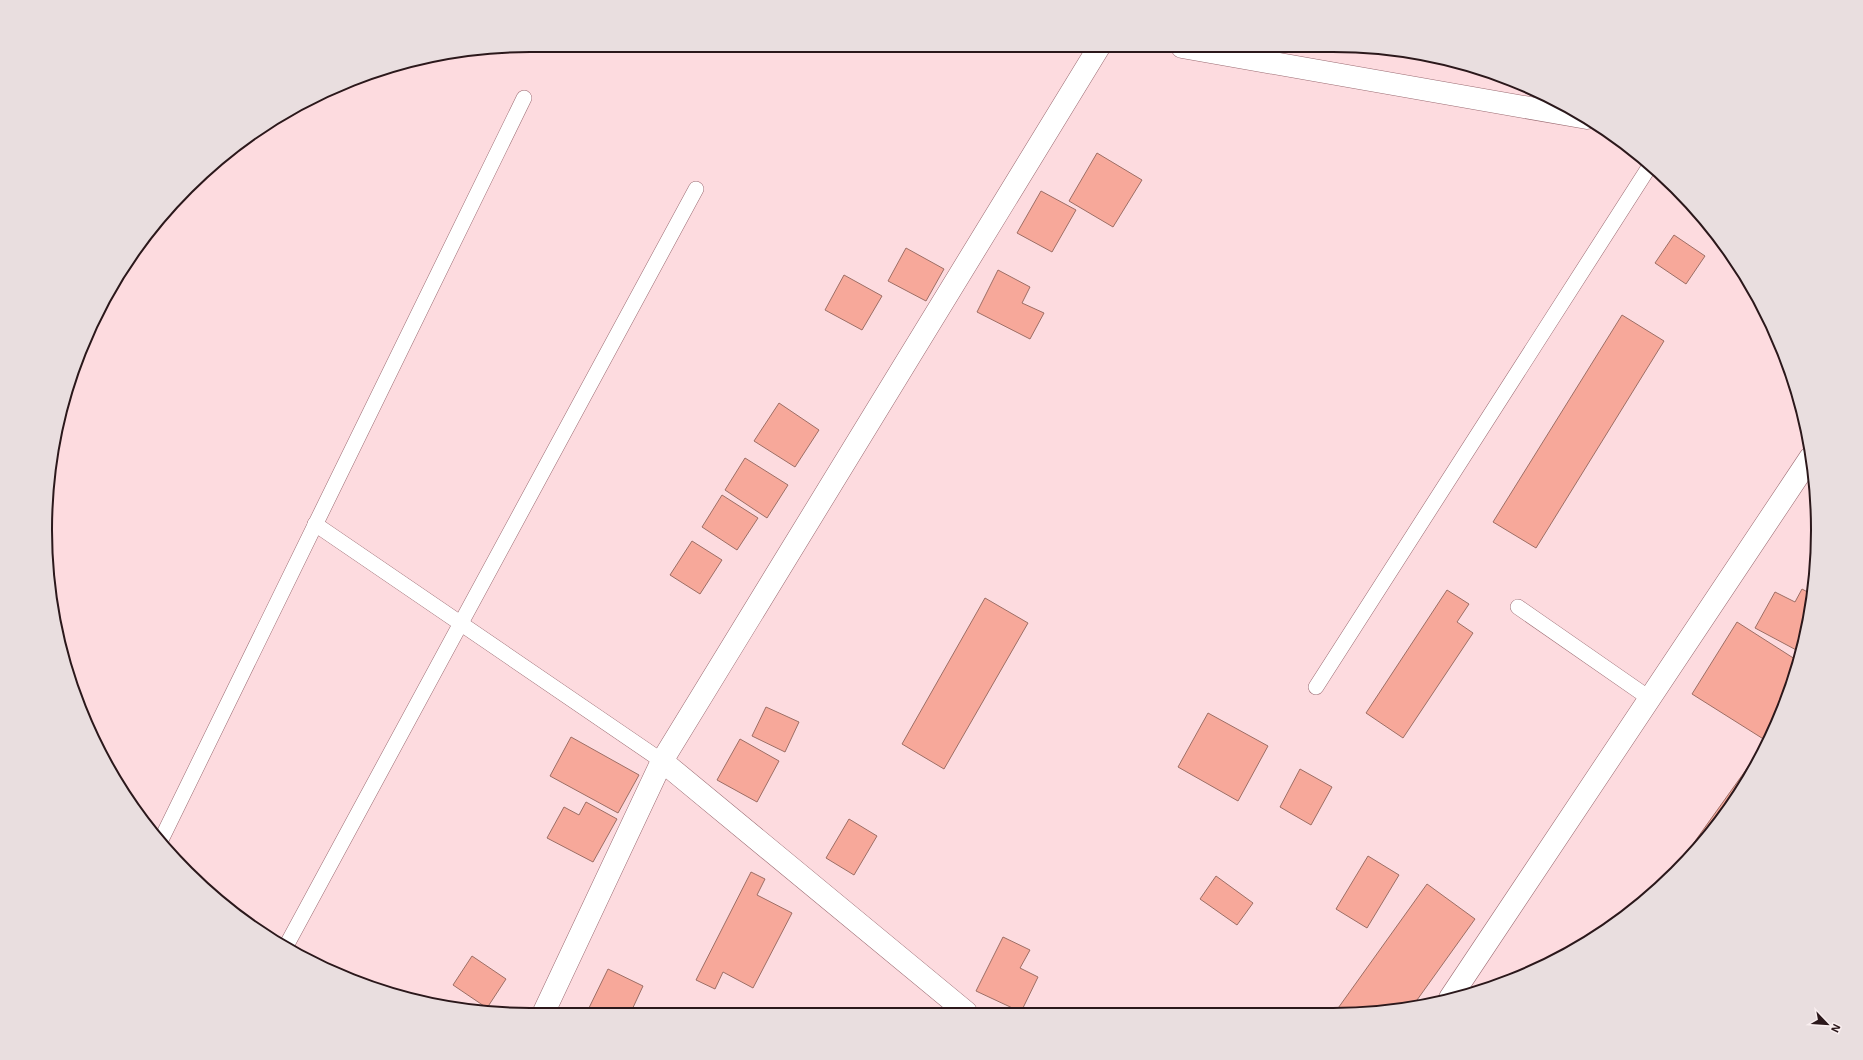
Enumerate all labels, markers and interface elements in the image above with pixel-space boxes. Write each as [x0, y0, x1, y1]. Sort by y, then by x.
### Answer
north arrow [1807, 1004, 1847, 1044]
text: N [1829, 1022, 1844, 1035]

